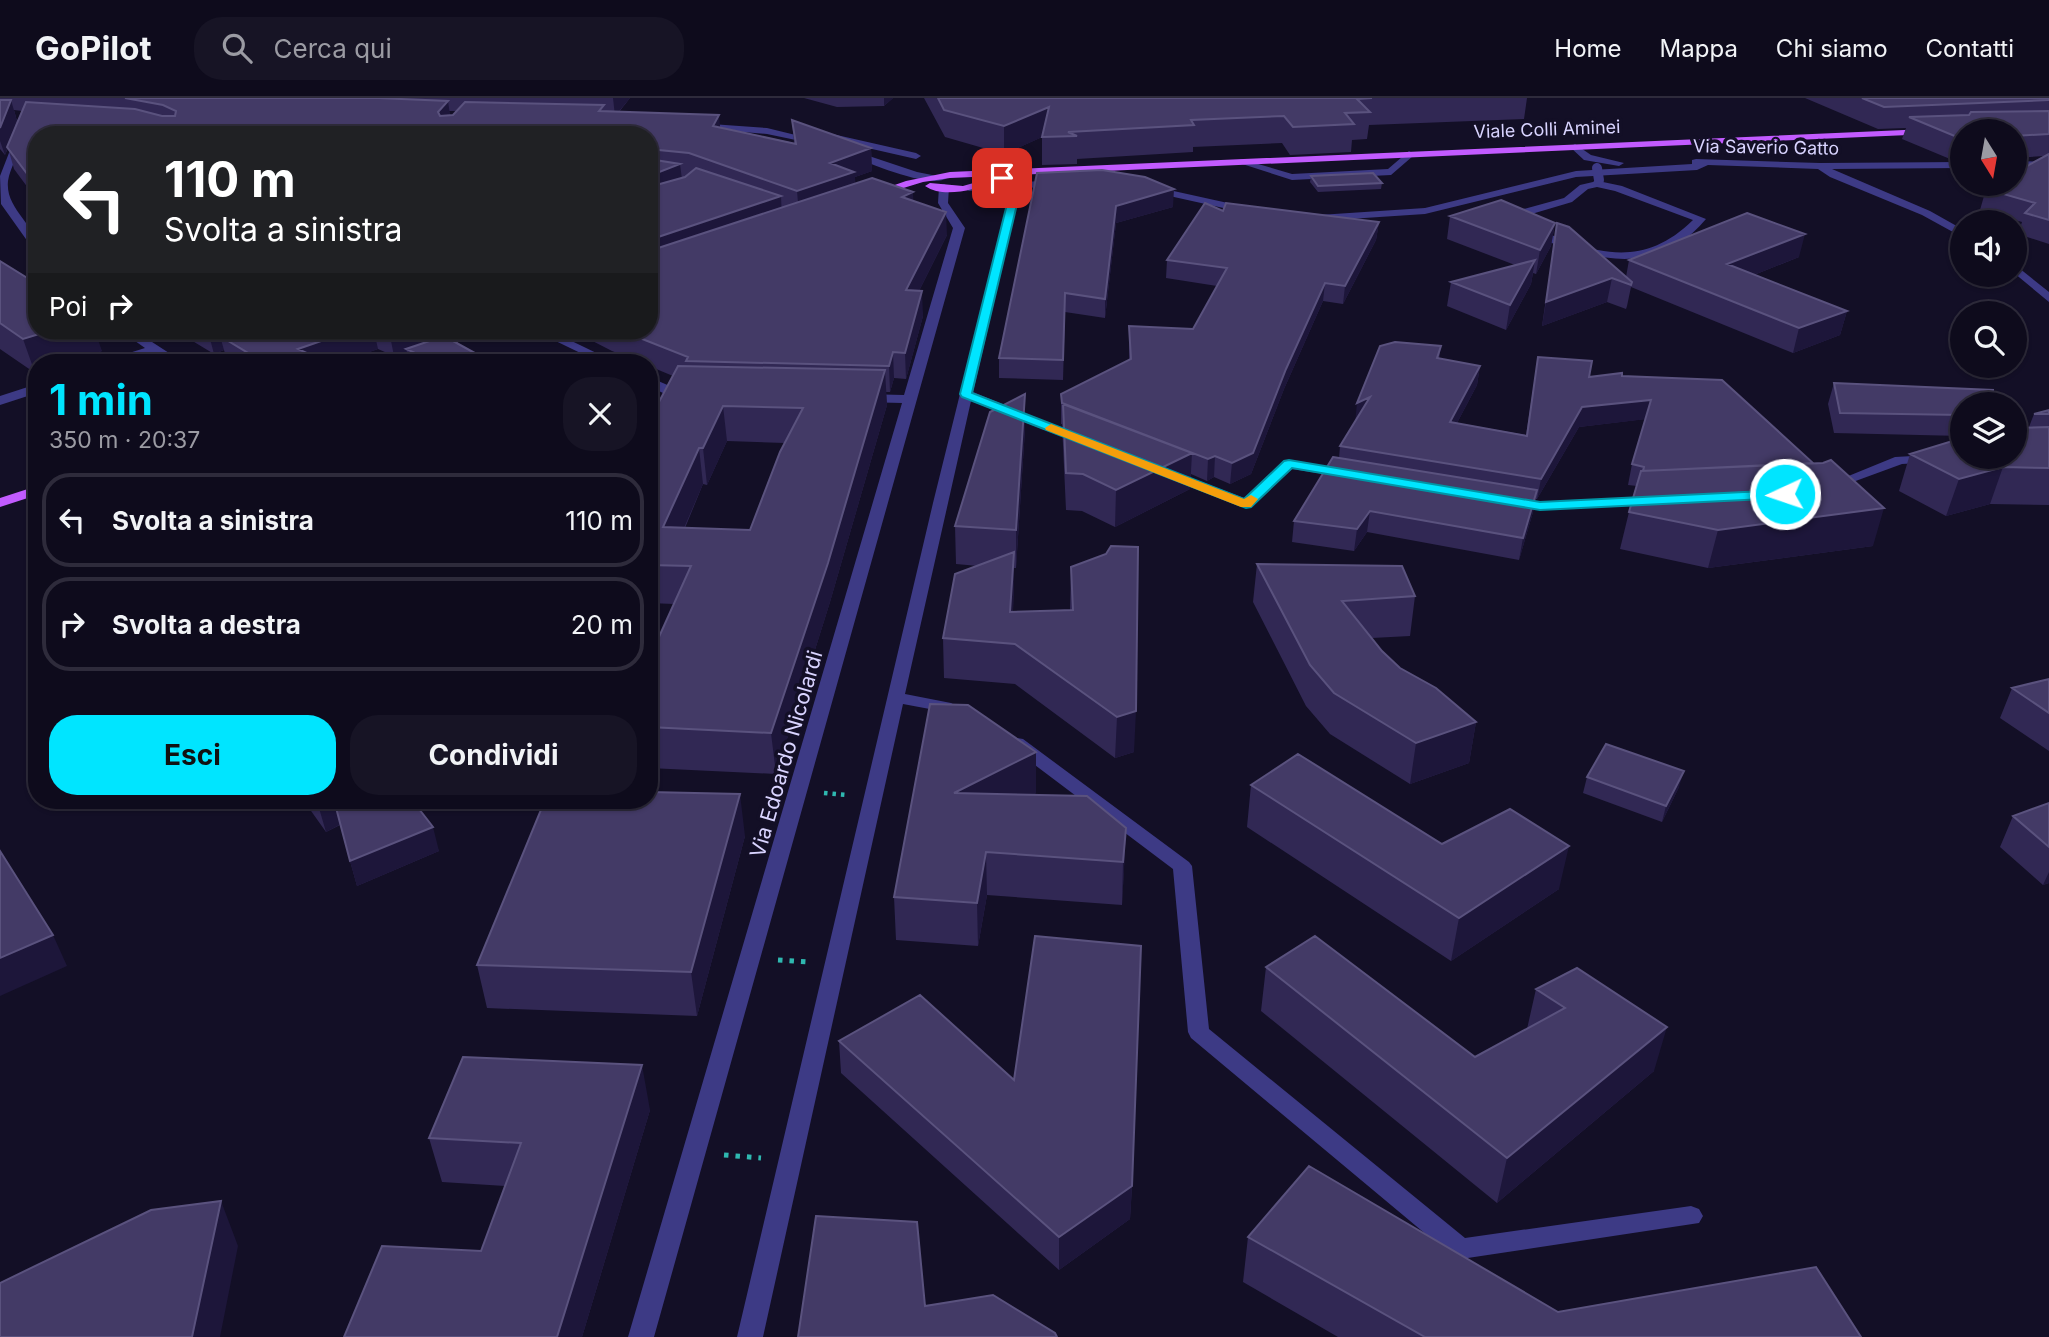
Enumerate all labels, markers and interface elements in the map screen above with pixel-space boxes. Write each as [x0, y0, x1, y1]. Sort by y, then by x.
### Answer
search box [194, 17, 684, 80]
text: GoPilot [35, 28, 152, 68]
icon: search [218, 29, 256, 67]
text: Cerca qui [274, 33, 392, 64]
text: Home [1554, 34, 1622, 63]
text: Mappa [1660, 34, 1738, 63]
text: Chi siamo [1776, 34, 1888, 63]
text: Contatti [1926, 34, 2014, 63]
street label: Viale Colli Aminei [1473, 116, 1621, 142]
north arrow [1950, 119, 2026, 196]
map controls [1950, 119, 2027, 469]
street label: Via Saverio Gatto [1693, 135, 1839, 159]
pin [972, 148, 1032, 208]
text: 110 m [164, 150, 296, 209]
icon: left [49, 154, 140, 245]
icon: arrive [983, 159, 1021, 197]
text: Svolta a sinistra [164, 210, 403, 249]
button: sound [1950, 210, 2027, 287]
icon: right [101, 287, 139, 325]
text: Poi [49, 291, 87, 322]
button: search [1950, 301, 2027, 378]
text: 1 min [49, 374, 153, 425]
button: close [563, 377, 637, 451]
button: layers [1950, 392, 2027, 469]
text: 350 m · 20:37 [49, 426, 200, 454]
position arrow [1748, 457, 1822, 531]
icon: left [53, 501, 91, 539]
text: Svolta a sinistra [112, 505, 314, 536]
text: 110 m [565, 505, 633, 536]
icon: right [53, 605, 91, 643]
text: Svolta a destra [112, 609, 301, 640]
text: 20 m [571, 609, 633, 640]
street label: Via Edoardo Nicolardi [744, 648, 828, 860]
button: Esci [49, 715, 336, 795]
button: Condividi [350, 715, 637, 795]

